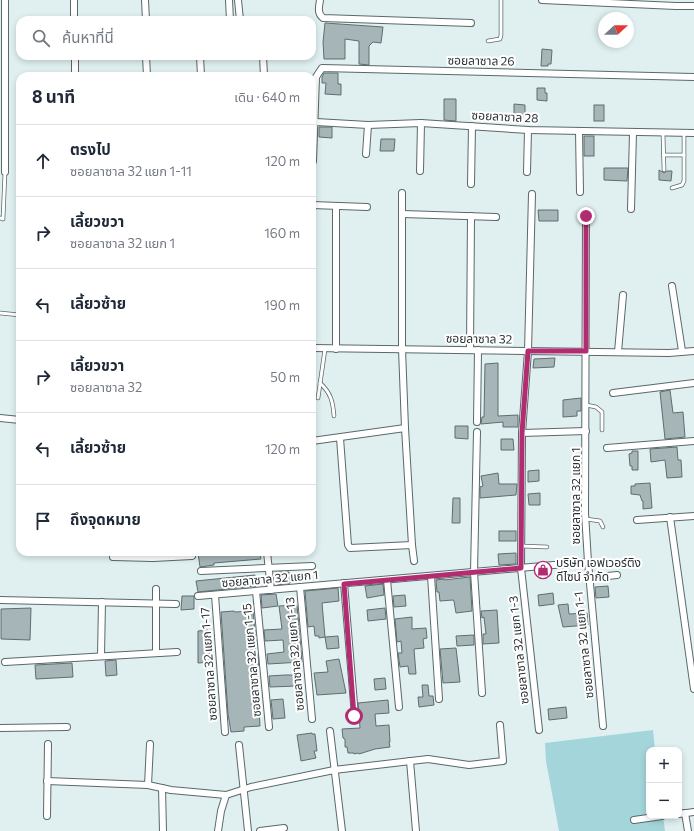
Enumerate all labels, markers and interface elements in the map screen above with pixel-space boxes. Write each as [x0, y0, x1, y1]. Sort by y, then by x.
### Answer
north arrow [598, 12, 634, 48]
search box [16, 16, 316, 60]
icon: search [30, 27, 52, 49]
text: ค้นหาที่นี่ [62, 28, 114, 46]
street label: ซอยลาซาล 26 [447, 52, 515, 68]
text: 8 นาที [32, 86, 75, 107]
text: เดิน · 640 m [234, 89, 300, 105]
street label: ซอยลาซาล 28 [471, 107, 539, 125]
text: ตรงไป [70, 140, 111, 158]
icon: ahead [32, 150, 54, 172]
text: 120 m [265, 153, 300, 169]
text: ซอยลาซาล 32 แยก 1-11 [70, 163, 192, 179]
route end [577, 207, 595, 225]
text: เลี้ยวขวา [70, 212, 124, 230]
icon: right [32, 222, 54, 244]
text: 160 m [264, 225, 300, 241]
text: ซอยลาซาล 32 แยก 1 [70, 235, 175, 251]
icon: left [32, 294, 54, 316]
text: เลี้ยวซ้าย [70, 294, 126, 312]
text: 190 m [264, 297, 300, 313]
street label: ซอยลาซาล 32 [446, 330, 513, 346]
text: เลี้ยวขวา [70, 356, 124, 374]
icon: right [32, 366, 54, 388]
text: 50 m [270, 369, 300, 385]
text: ซอยลาซาล 32 [70, 379, 142, 395]
icon: left [32, 438, 54, 460]
text: เลี้ยวซ้าย [70, 438, 126, 456]
text: 120 m [265, 441, 300, 457]
street label: ซอยลาซาล 32 แยก 1 [568, 447, 582, 545]
icon: arrive [32, 510, 54, 532]
text: ถึงจุดหมาย [70, 510, 141, 528]
place label: บริษัท เอฟเวอร์ติง ดีไซน์ จำกัด [556, 555, 641, 583]
shop icon: บริษัท เอฟเวอร์ติง ดีไซน์ จำกัด [533, 560, 553, 580]
street label: ซอยลาซาล 32 แยก 1 [221, 567, 319, 589]
street label: ซอยลาซาล 32 แยก 1-1 [570, 591, 596, 699]
street label: ซอยลาซาล 32 แยก 1-3 [505, 595, 531, 705]
street label: ซอยลาซาล 32 แยก 1-13 [282, 596, 306, 712]
street label: ซอยลาซาล 32 แยก 1-15 [239, 603, 263, 718]
street label: ซอยลาซาล 32 แยก 1-17 [197, 607, 219, 721]
route start [345, 707, 363, 725]
map controls [646, 747, 682, 819]
button: + [646, 747, 682, 783]
button: − [646, 783, 682, 819]

